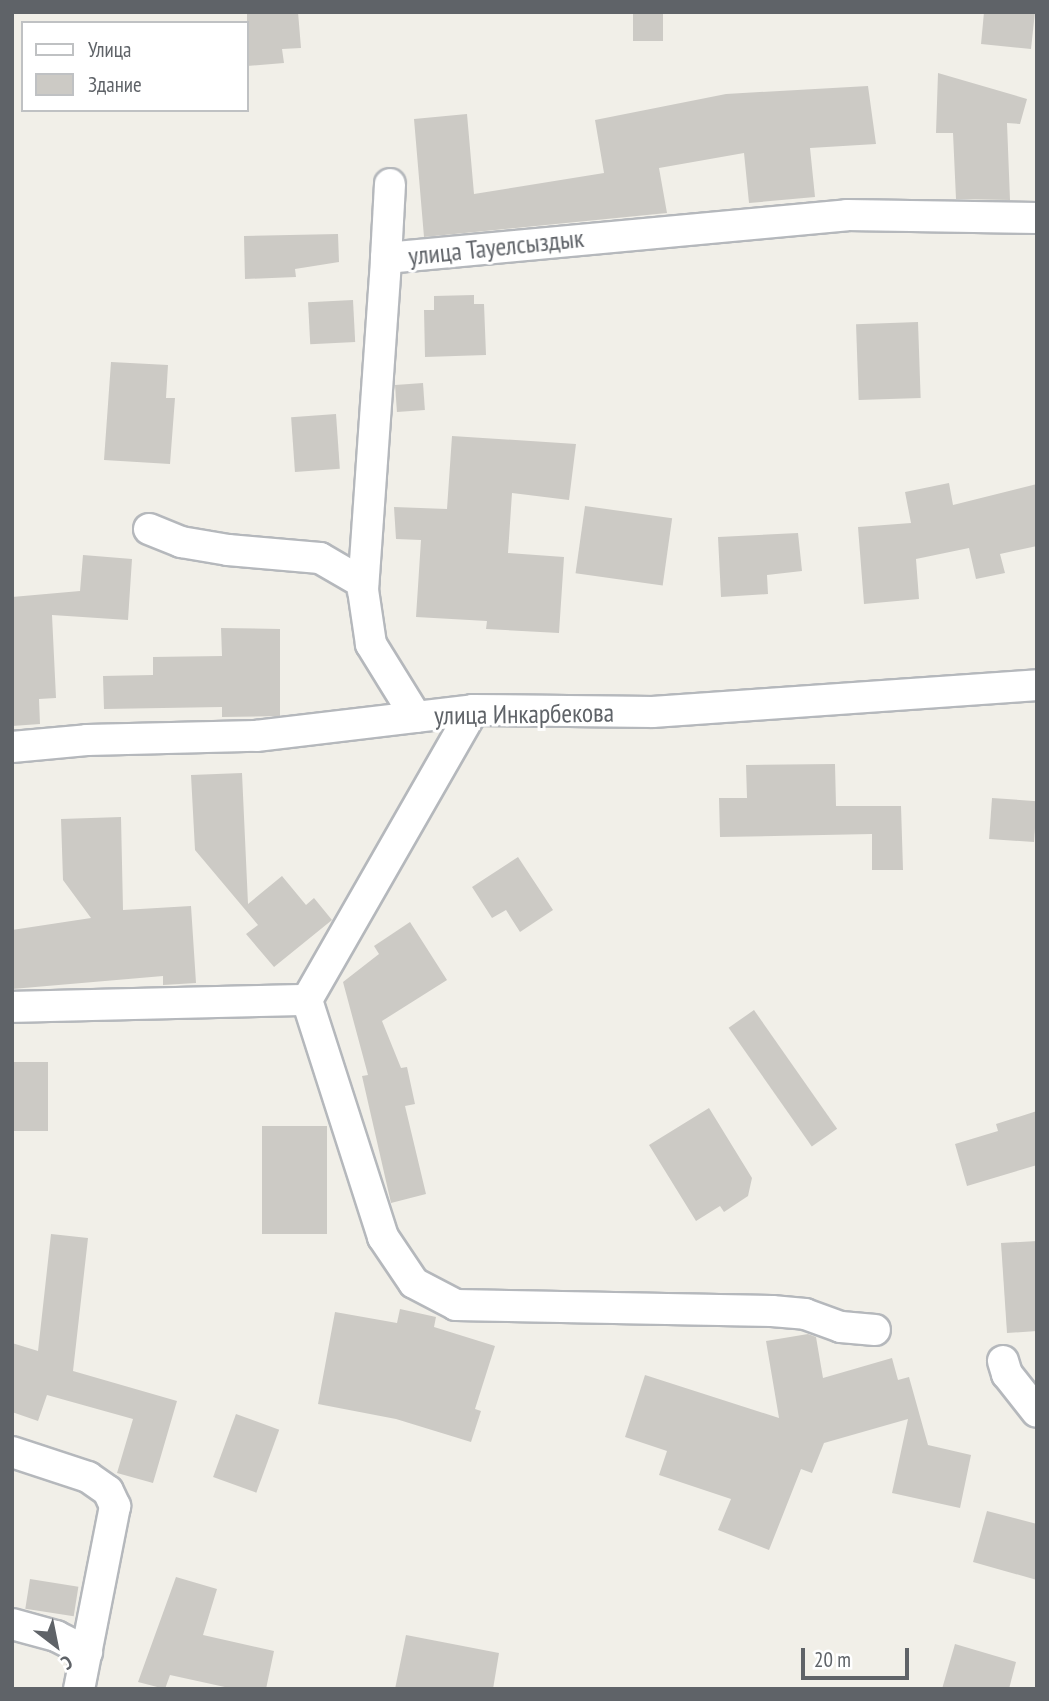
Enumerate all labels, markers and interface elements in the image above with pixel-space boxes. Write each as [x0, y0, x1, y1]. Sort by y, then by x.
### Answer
legend [21, 21, 248, 112]
text: Улица [88, 36, 131, 63]
text: Здание [88, 71, 142, 98]
street label: улица Тауелсыздык [406, 222, 586, 272]
street label: улица Инкарбекова [434, 697, 614, 731]
north arrow [21, 1610, 91, 1680]
scale bar [804, 1634, 912, 1678]
text: 20 m [814, 1646, 851, 1673]
text: С [57, 1650, 77, 1675]

